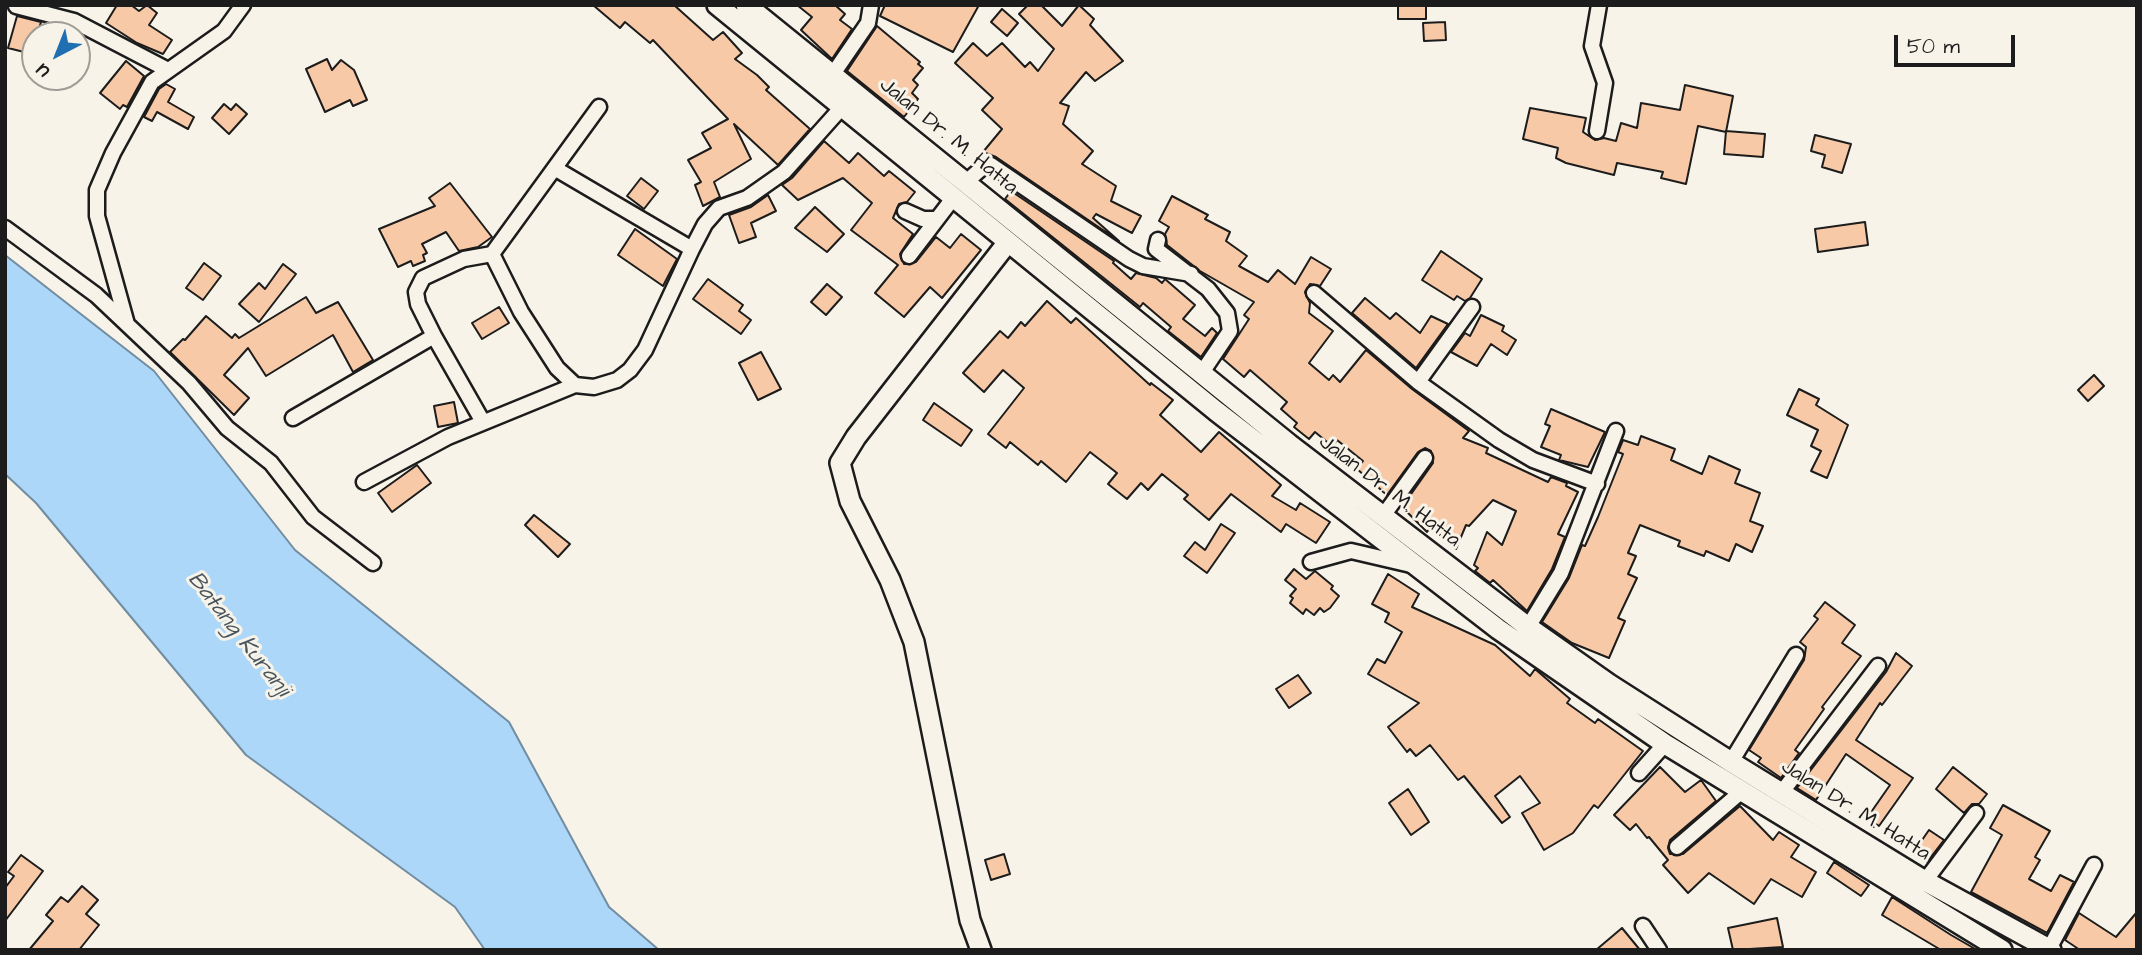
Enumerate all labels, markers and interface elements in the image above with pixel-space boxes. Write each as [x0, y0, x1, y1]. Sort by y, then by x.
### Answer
north arrow [21, 21, 91, 91]
scale bar [1897, 21, 2018, 65]
text: 50 m [1907, 32, 1960, 61]
text: U [30, 57, 56, 84]
street label: Jalan Dr. M. Hatta [874, 73, 1022, 201]
street label: Jalan Dr. M. Hatta [1313, 430, 1465, 554]
water label: Batang Kuranji [181, 567, 295, 703]
street label: Jalan Dr. M. Hatta [1776, 755, 1934, 867]

